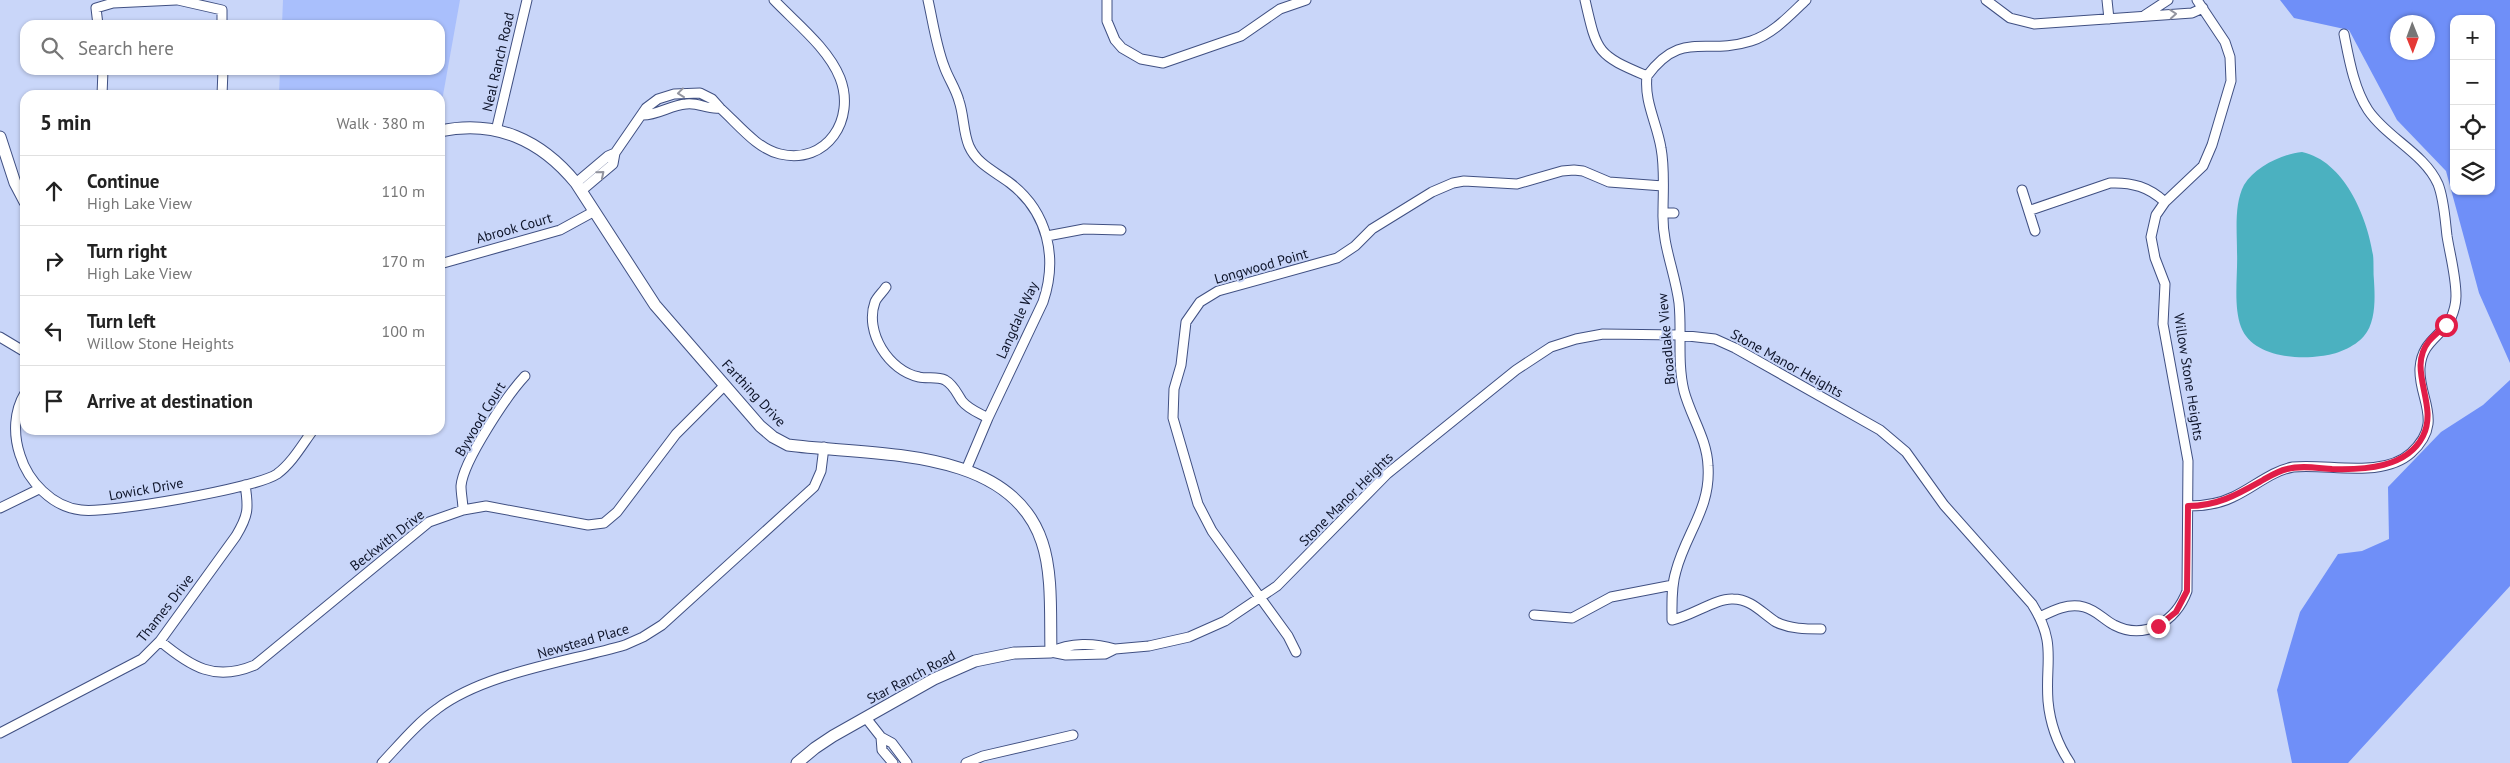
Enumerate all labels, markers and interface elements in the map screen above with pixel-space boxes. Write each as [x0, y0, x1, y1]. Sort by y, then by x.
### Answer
one-way arrow [2169, 9, 2177, 20]
street label: Neal Ranch Road [478, 11, 518, 113]
north arrow [2390, 15, 2435, 60]
map controls [2450, 15, 2495, 195]
button: + [2450, 15, 2495, 60]
search box [20, 20, 445, 75]
icon: search [38, 34, 66, 62]
text: Search here [78, 36, 174, 60]
button: − [2450, 60, 2495, 105]
one-way arrow [676, 87, 684, 98]
button: locate [2450, 105, 2495, 150]
text: 5 min [40, 109, 91, 136]
text: Walk · 380 m [336, 113, 425, 133]
button: layers [2450, 150, 2495, 195]
text: Continue [87, 169, 159, 193]
one-way arrow [595, 171, 604, 180]
icon: ahead [40, 177, 68, 205]
text: 110 m [382, 181, 425, 201]
text: High Lake View [87, 193, 192, 213]
street label: Abrook Court [474, 209, 554, 247]
text: Turn right [87, 239, 167, 263]
street label: Longwood Point [1212, 244, 1310, 288]
icon: right [40, 247, 68, 275]
text: 170 m [382, 251, 425, 271]
text: High Lake View [87, 263, 192, 283]
street label: Langdale Way [992, 278, 1042, 361]
street label: Broadlake View [1653, 292, 1679, 386]
text: Turn left [87, 309, 156, 333]
street label: Willow Stone Heights [2170, 312, 2208, 442]
route start [2435, 314, 2458, 337]
icon: left [40, 317, 68, 345]
text: 100 m [382, 321, 425, 341]
street label: Stone Manor Heights [1728, 325, 1846, 401]
text: Willow Stone Heights [87, 333, 234, 353]
street label: Farthing Drive [718, 355, 790, 431]
street label: Bywood Court [451, 378, 509, 460]
icon: arrive [40, 387, 68, 415]
text: Arrive at destination [87, 389, 253, 413]
street label: Stone Manor Heights [1295, 448, 1397, 550]
street label: Lowick Drive [107, 474, 185, 504]
street label: Beckwith Drive [346, 505, 428, 575]
street label: Thames Drive [133, 570, 197, 646]
route end [2147, 615, 2170, 638]
street label: Newstead Place [535, 619, 631, 663]
street label: Star Ranch Road [864, 646, 958, 708]

